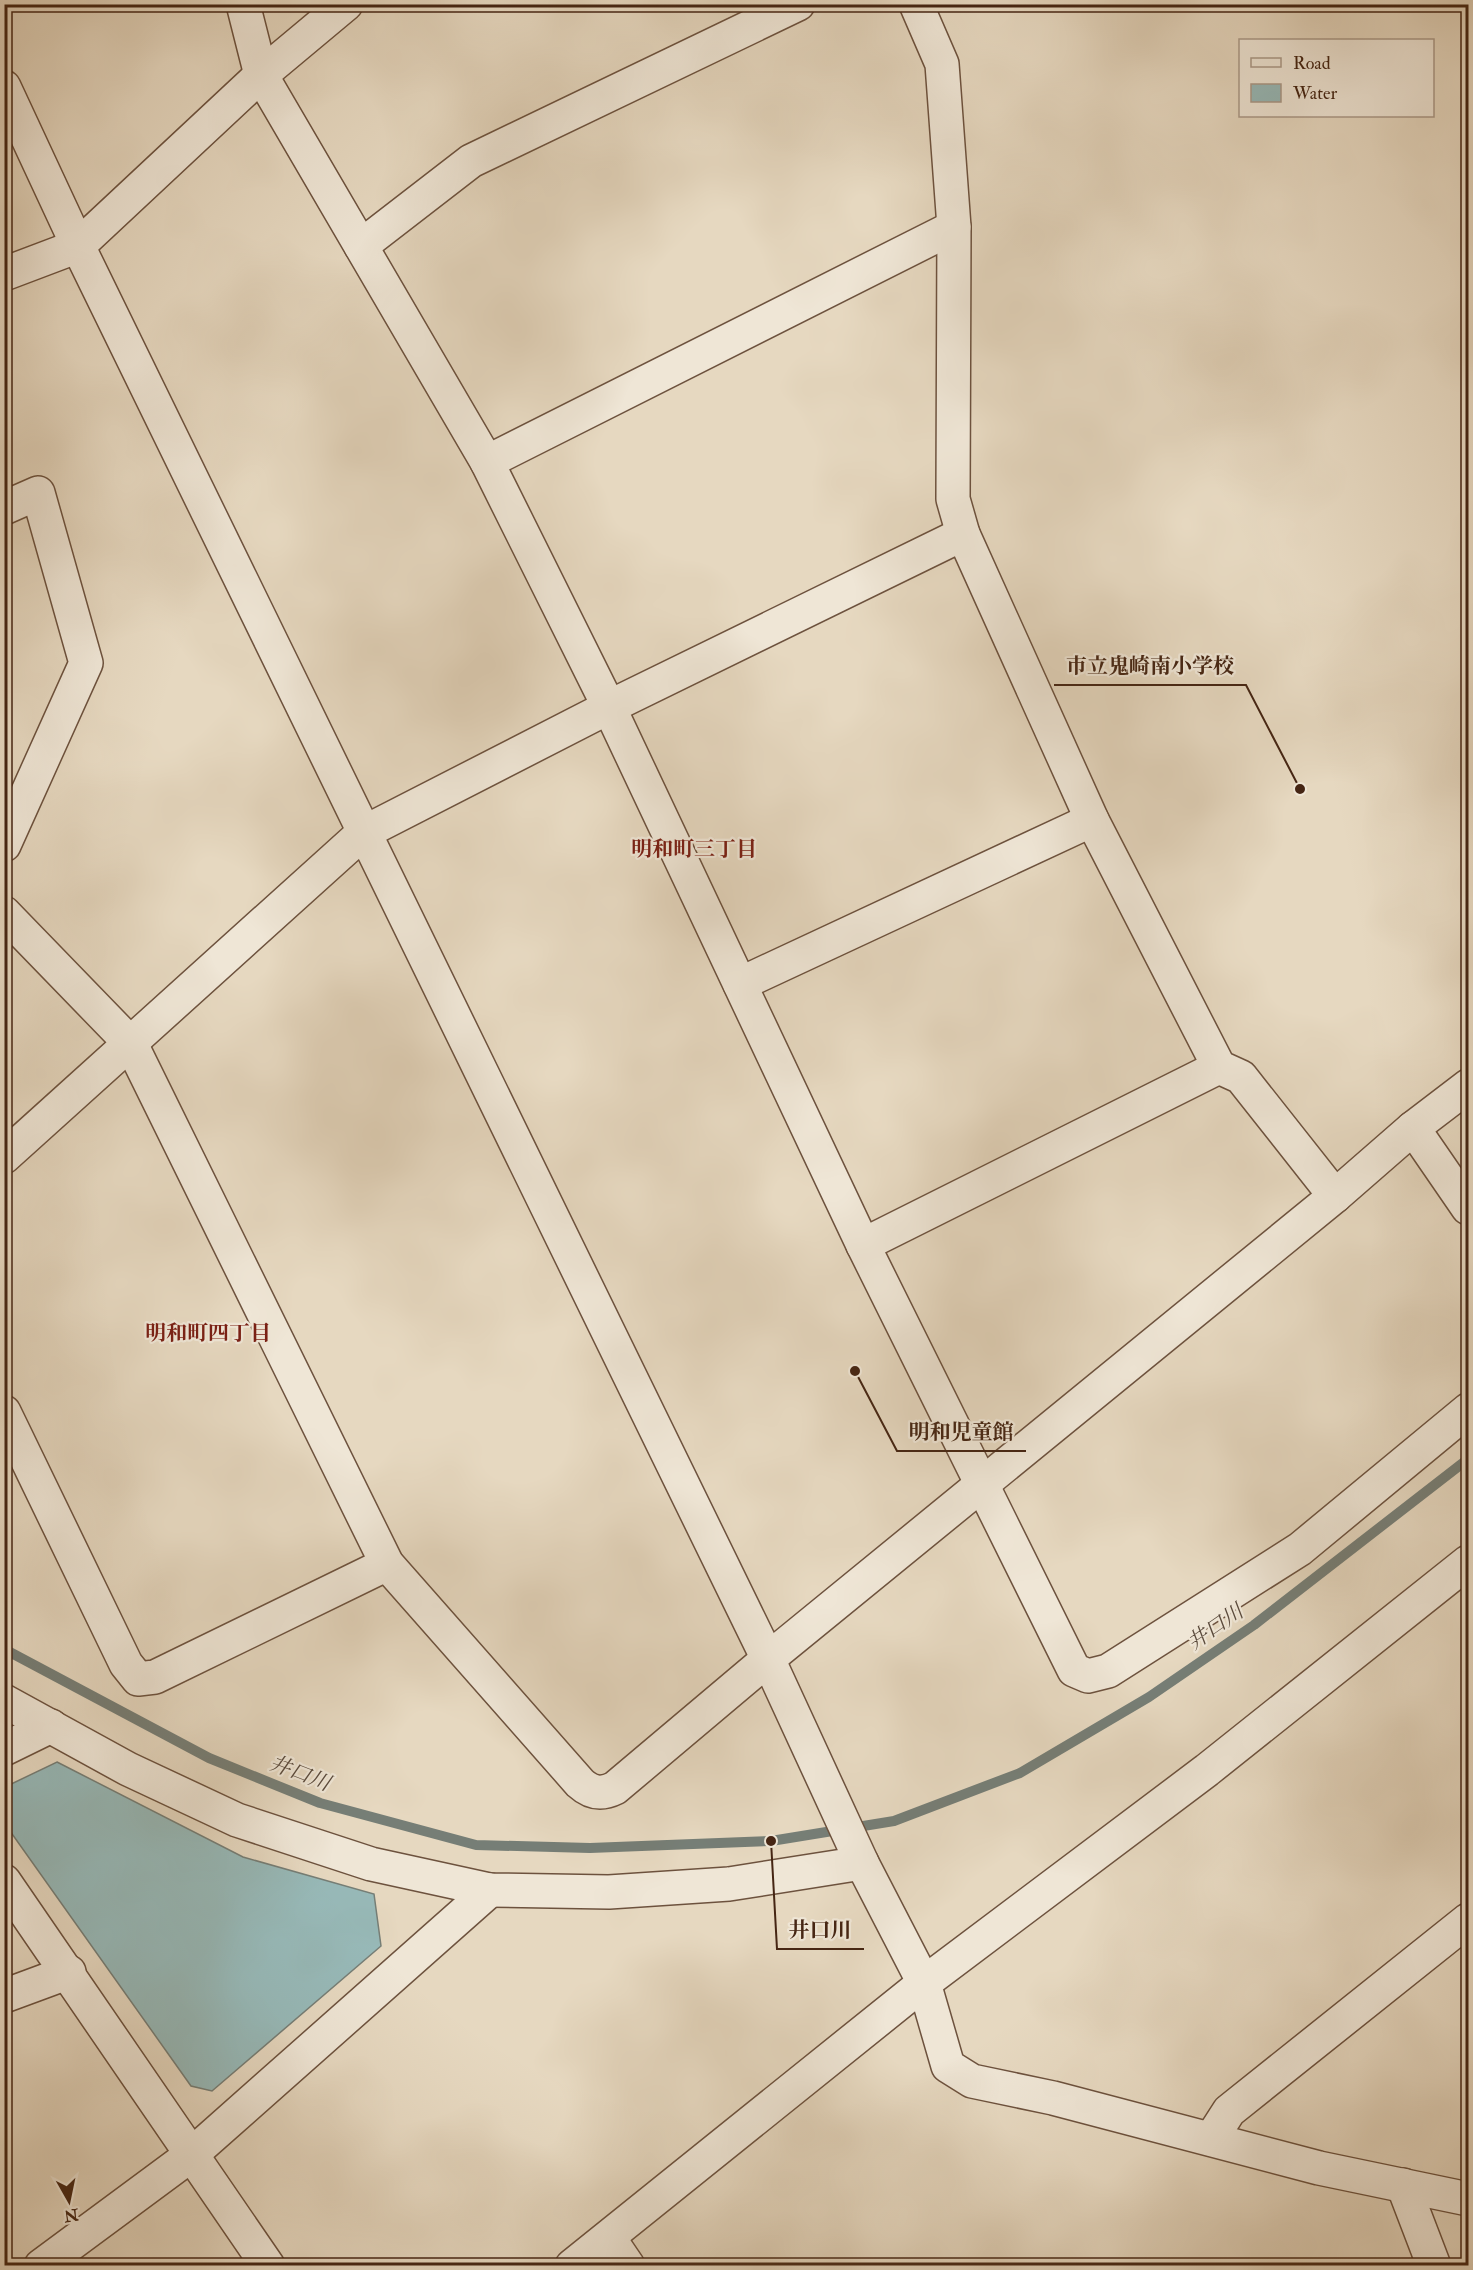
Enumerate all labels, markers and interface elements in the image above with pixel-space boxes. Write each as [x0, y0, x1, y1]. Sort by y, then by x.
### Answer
legend [1239, 39, 1434, 117]
text: Road [1293, 52, 1331, 75]
text: Water [1292, 82, 1337, 105]
callout: 市立鬼崎南小学校 [1054, 646, 1246, 685]
text: 市立鬼崎南小学校 [1066, 653, 1234, 680]
district label: 明和町三丁目 [631, 836, 757, 863]
district label: 明和町四丁目 [145, 1320, 271, 1347]
callout: 明和児童館 [897, 1412, 1026, 1451]
text: 明和児童館 [909, 1419, 1014, 1446]
water label: 井口川 [1182, 1597, 1250, 1657]
water label: 井口川 [266, 1750, 336, 1798]
callout: 井口川 [777, 1910, 864, 1949]
text: 井口川 [789, 1917, 852, 1944]
north arrow [39, 2171, 99, 2231]
text: N [62, 2204, 81, 2226]

